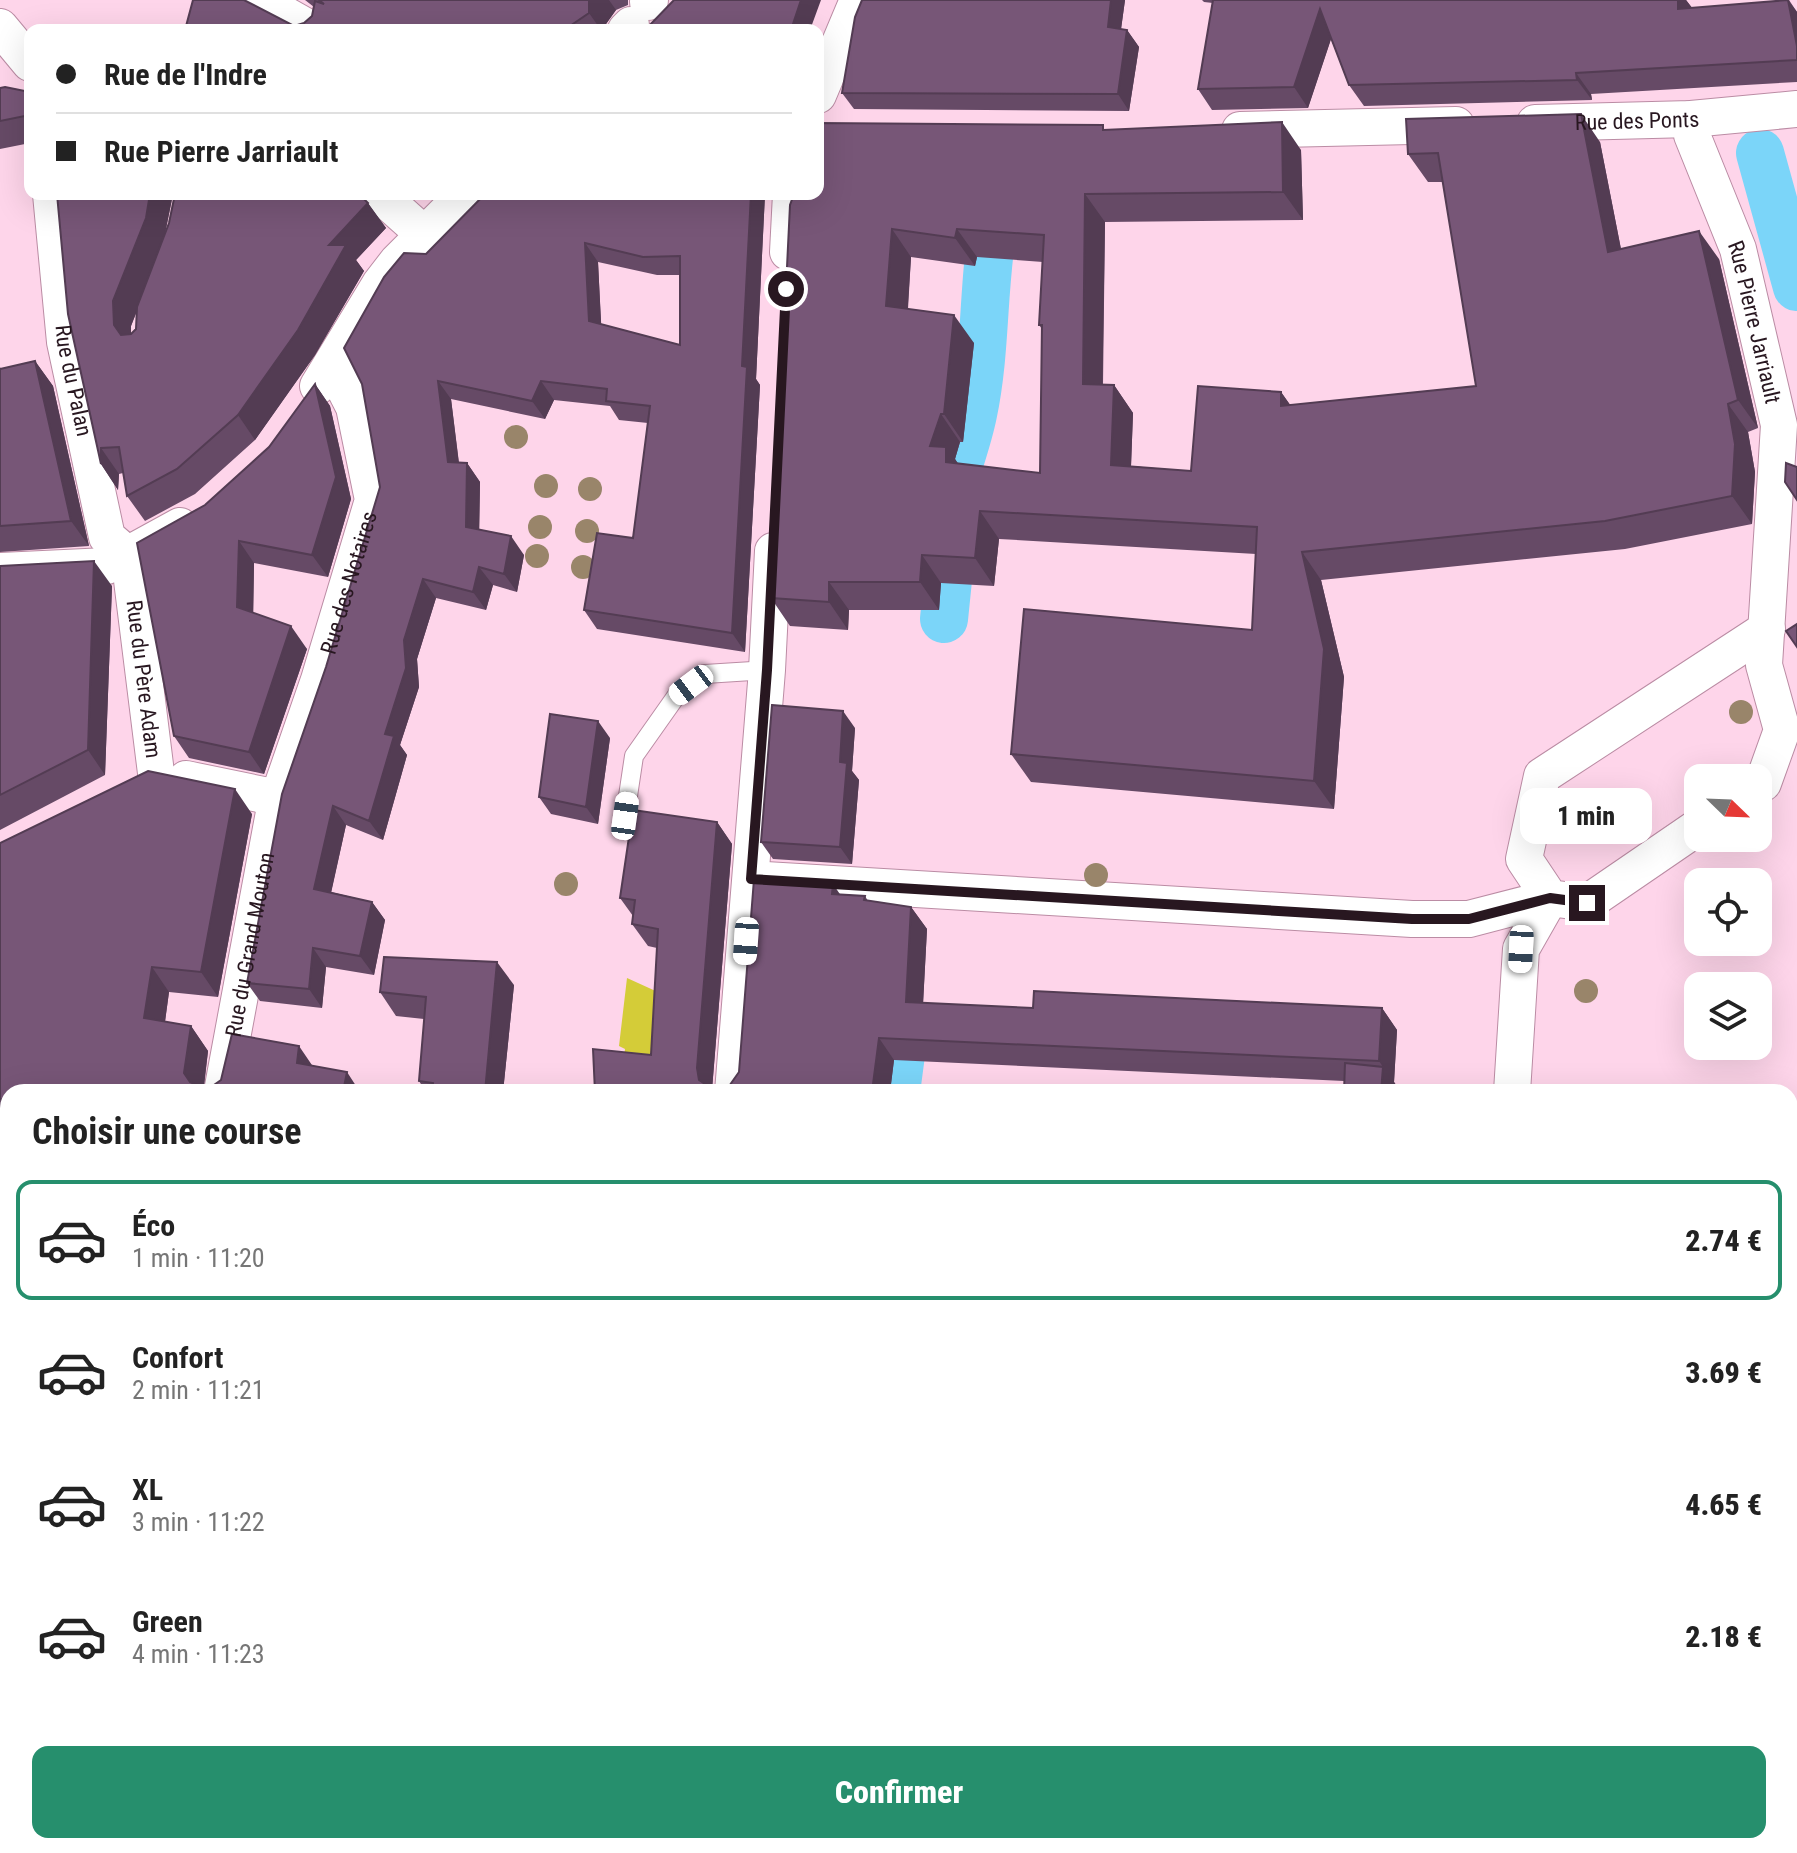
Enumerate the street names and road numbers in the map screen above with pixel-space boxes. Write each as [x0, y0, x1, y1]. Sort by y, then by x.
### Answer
street label: Rue des Ponts [1574, 106, 1700, 135]
street label: Rue Pierre Jarriault [1723, 237, 1786, 406]
street label: Rue du Palan [50, 324, 97, 439]
street label: Rue des Notaires [316, 508, 382, 657]
street label: Rue du Père Adam [122, 599, 166, 760]
street label: Rue du Grand Mouton [221, 850, 279, 1039]

